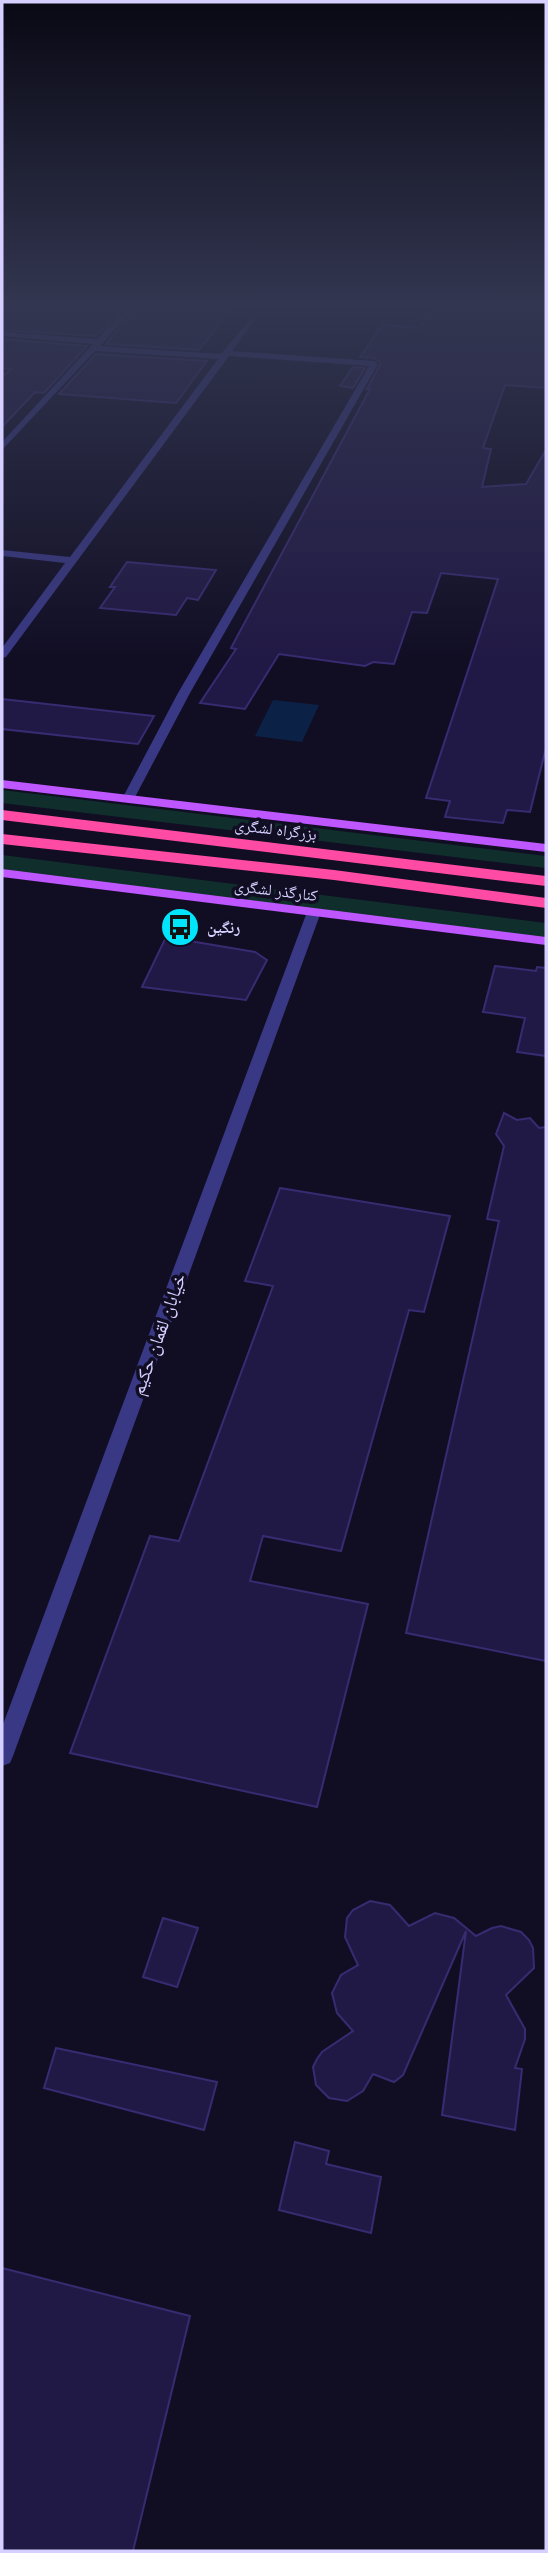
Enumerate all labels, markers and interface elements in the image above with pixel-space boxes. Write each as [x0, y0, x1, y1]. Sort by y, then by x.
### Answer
street label: بزرگراه لشگری [234, 814, 318, 845]
street label: کنارگذر لشگری [233, 875, 319, 906]
bus stop icon: رنگین [159, 906, 201, 948]
place label: رنگین [207, 917, 240, 937]
street label: خیابان لقمان حکیم [125, 1270, 192, 1399]

